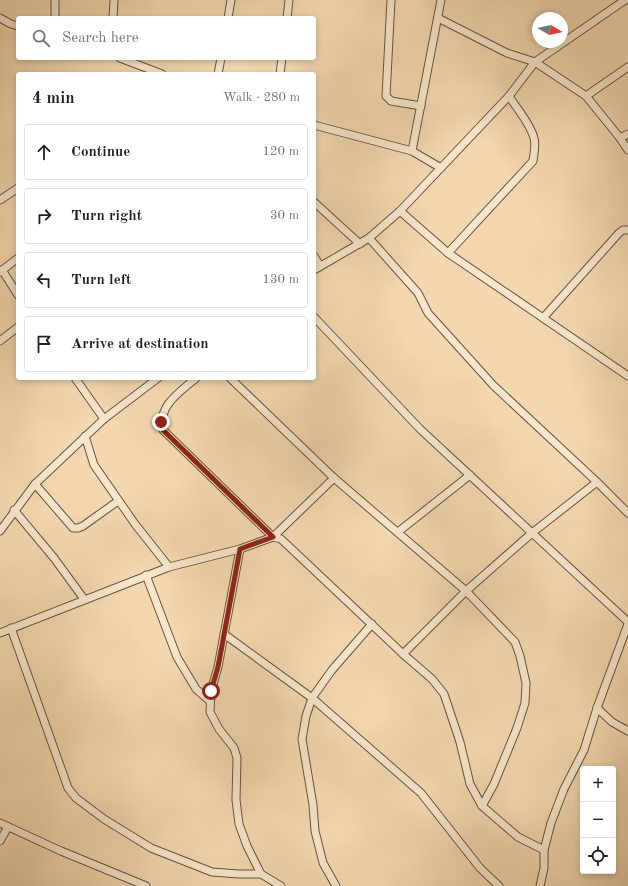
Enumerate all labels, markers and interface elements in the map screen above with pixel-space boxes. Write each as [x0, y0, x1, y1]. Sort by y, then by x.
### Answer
north arrow [532, 12, 568, 48]
search box [16, 16, 316, 60]
icon: search [30, 27, 52, 49]
text: Search here [62, 31, 139, 46]
text: 4 min [32, 90, 75, 107]
text: Walk · 280 m [223, 91, 300, 104]
icon: ahead [33, 141, 55, 163]
text: Continue [71, 145, 130, 160]
text: 120 m [262, 145, 299, 158]
icon: right [33, 205, 55, 227]
text: Turn right [71, 209, 142, 224]
text: 30 m [270, 209, 299, 222]
icon: left [33, 269, 55, 291]
text: Turn left [71, 273, 131, 288]
text: 130 m [262, 273, 299, 286]
icon: arrive [33, 333, 55, 355]
text: Arrive at destination [71, 337, 209, 352]
route end [152, 413, 170, 431]
route start [202, 682, 220, 700]
map controls [580, 766, 616, 874]
button: + [580, 766, 616, 802]
button: − [580, 802, 616, 838]
button: locate [580, 838, 616, 874]

